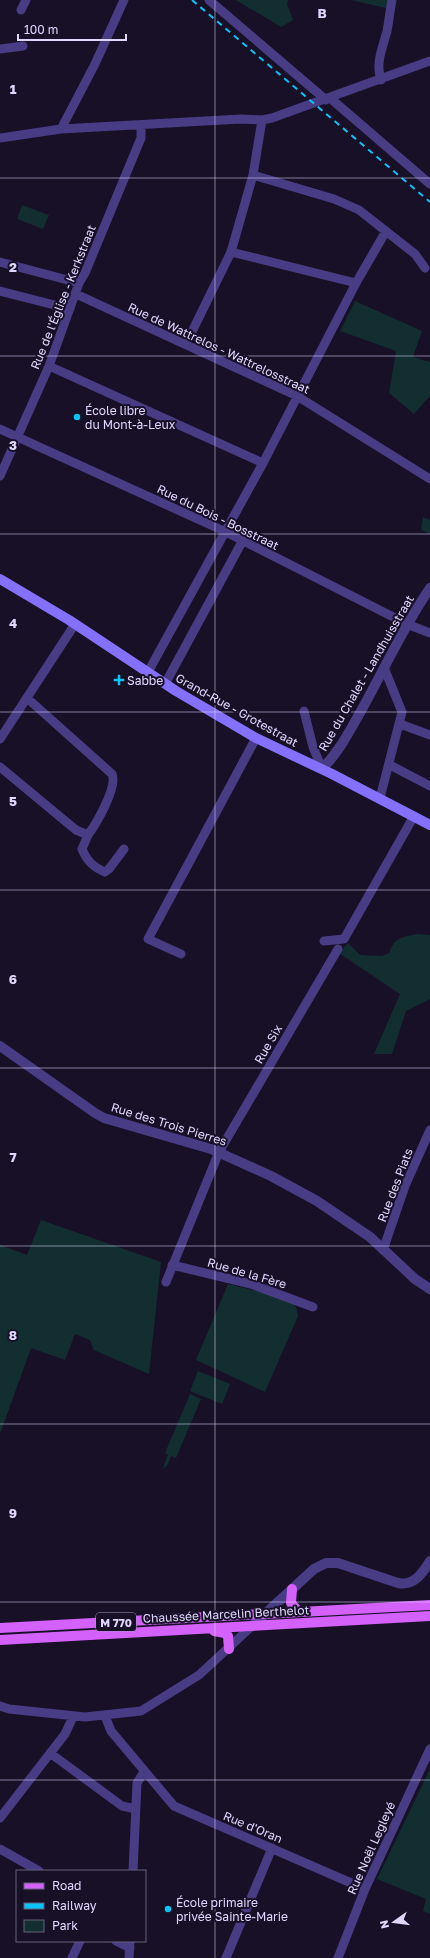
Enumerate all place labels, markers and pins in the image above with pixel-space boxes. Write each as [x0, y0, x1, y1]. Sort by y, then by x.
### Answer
place label: École libre du Mont-à-Leux [85, 403, 176, 432]
marker: École libre du Mont-à-Leux [72, 412, 82, 422]
place label: Sabbe [127, 673, 163, 688]
marker: Sabbe [114, 675, 124, 685]
place label: École primaire privée Sainte-Marie [176, 1895, 288, 1924]
marker: École primaire privée Sainte-Marie [163, 1904, 173, 1914]

